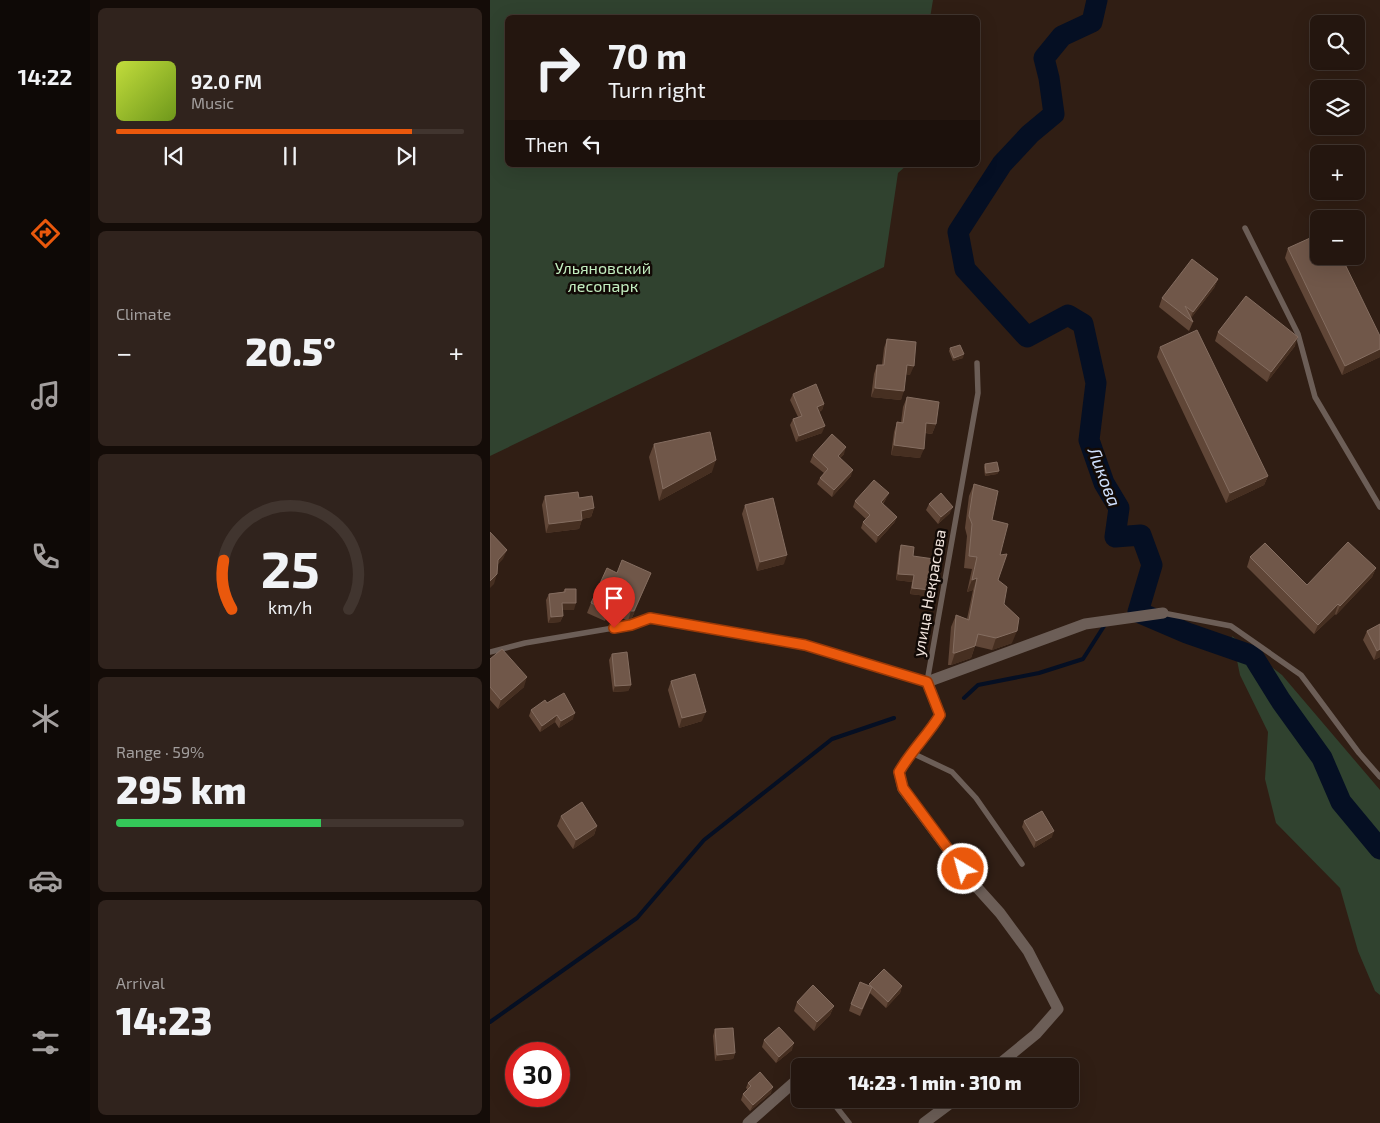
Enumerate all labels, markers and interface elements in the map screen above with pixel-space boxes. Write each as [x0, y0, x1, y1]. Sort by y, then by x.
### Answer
map controls [1310, 15, 1365, 265]
button: search [1310, 15, 1365, 70]
text: 70 m [608, 34, 687, 76]
icon: right [525, 35, 590, 100]
text: 14:22 [18, 63, 72, 89]
text: 92.0 FM [191, 70, 262, 93]
text: Turn right [608, 76, 706, 102]
button: layers [1310, 80, 1365, 135]
text: Music [191, 93, 234, 112]
icon: left [578, 130, 606, 158]
text: Then [525, 133, 568, 156]
icon: previous [160, 142, 188, 170]
icon: pause [276, 142, 304, 170]
icon: next [392, 142, 420, 170]
button: + [1310, 145, 1365, 200]
button: − [1310, 210, 1365, 265]
icon: directions [28, 216, 63, 251]
park label: Ульяновский лесопарк [555, 258, 651, 295]
text: Climate [116, 304, 171, 323]
text: 20.5° [245, 328, 336, 374]
text: − [116, 335, 132, 369]
text: + [449, 335, 464, 369]
icon: music [28, 378, 63, 413]
water label: Ликова [1083, 443, 1126, 509]
street label: улица Некрасова [908, 528, 950, 658]
text: 25 [261, 536, 319, 598]
icon: phone [28, 539, 63, 574]
pin [593, 577, 635, 628]
icon: arrive [600, 584, 628, 612]
text: km/h [268, 596, 312, 618]
icon: climate [28, 701, 63, 736]
text: Range · 59% [116, 742, 204, 761]
text: 295 km [116, 766, 247, 812]
position arrow [936, 842, 988, 894]
icon: car [28, 863, 63, 898]
text: Arrival [116, 973, 165, 992]
text: 14:23 [116, 997, 212, 1043]
icon: filters [28, 1025, 63, 1060]
speed limit sign: 30 [505, 1042, 570, 1107]
text: 14:23 · 1 min · 310 m [848, 1071, 1022, 1094]

